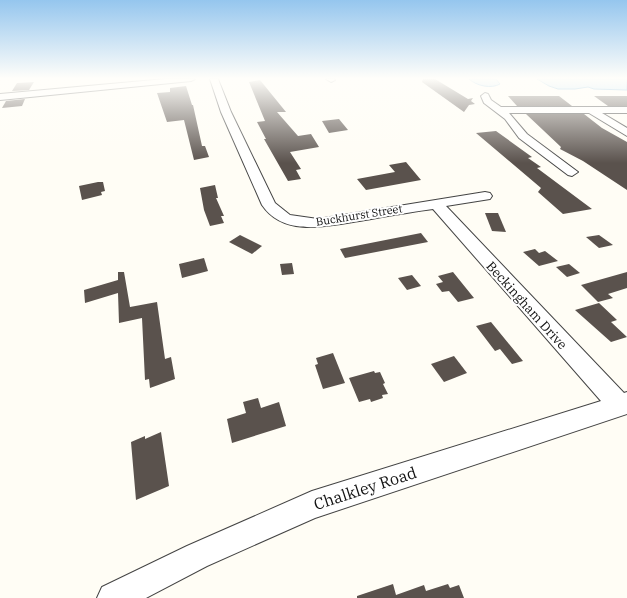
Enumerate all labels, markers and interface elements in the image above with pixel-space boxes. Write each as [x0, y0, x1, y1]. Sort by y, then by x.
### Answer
street label: Buckhurst Street [315, 201, 403, 229]
street label: Beckingham Drive [483, 258, 571, 353]
street label: Chalkley Road [311, 462, 419, 514]

